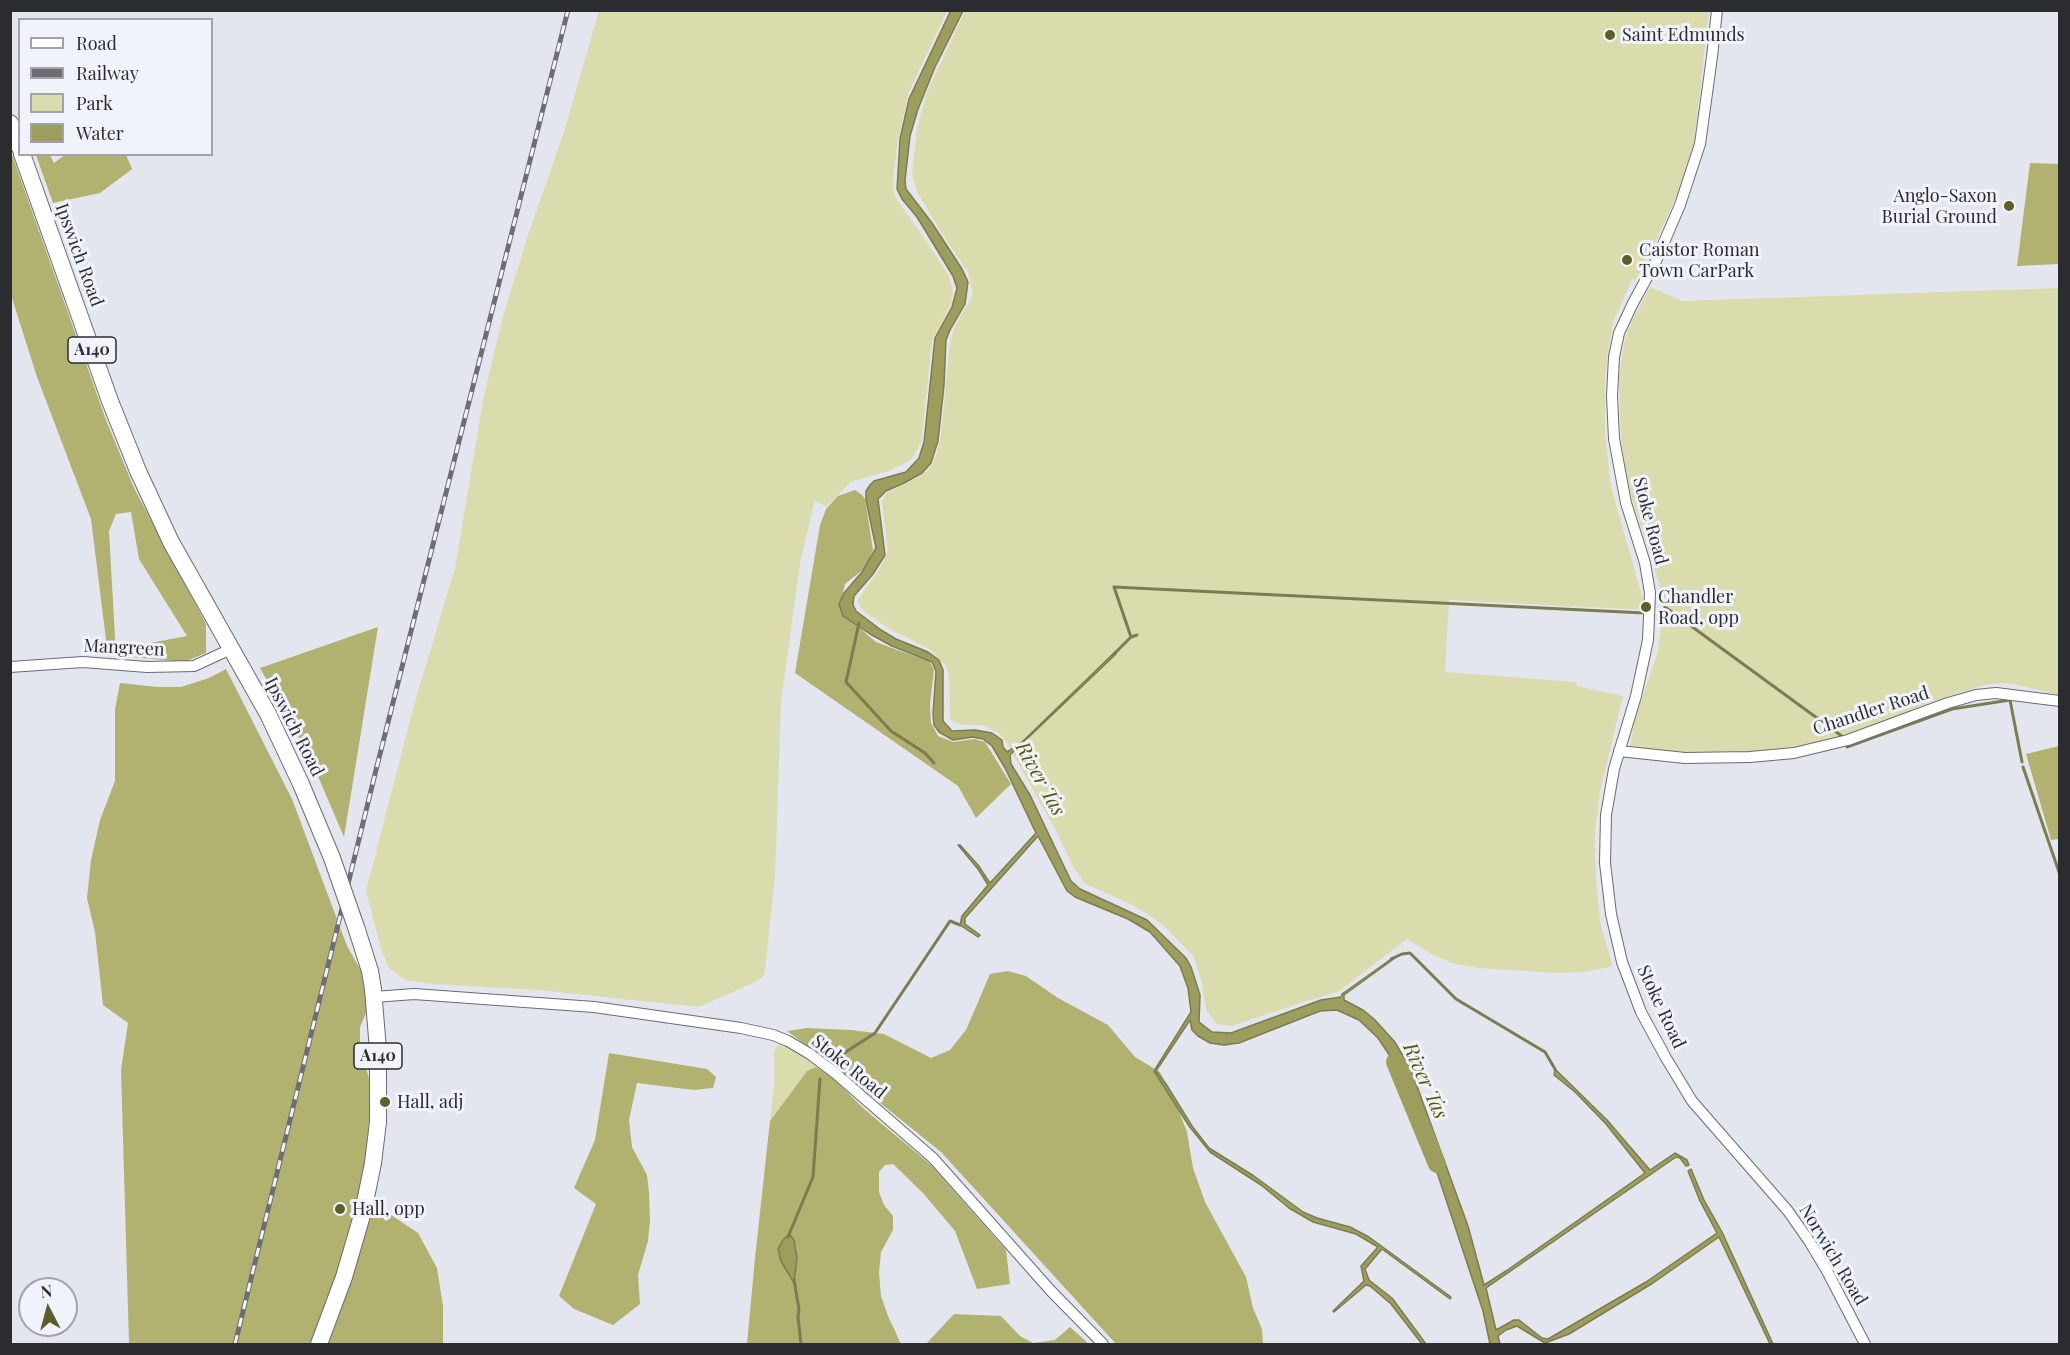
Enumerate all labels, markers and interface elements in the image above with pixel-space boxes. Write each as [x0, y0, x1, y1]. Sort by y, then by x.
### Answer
legend [18, 18, 213, 156]
place label: Saint Edmunds [1622, 24, 1745, 46]
marker: Saint Edmunds [1603, 28, 1617, 42]
text: Road [76, 31, 117, 55]
text: Railway [76, 61, 139, 85]
text: Park [76, 91, 113, 115]
text: Water [76, 121, 124, 145]
place label: Anglo-Saxon Burial Ground [1882, 185, 1997, 228]
marker: Anglo-Saxon Burial Ground [2002, 199, 2016, 213]
street label: Ipswich Road [50, 200, 108, 310]
place label: Caistor Roman Town CarPark [1639, 239, 1760, 282]
marker: Caistor Roman Town CarPark [1620, 253, 1634, 267]
road number: A140 [68, 337, 116, 363]
street label: Stoke Road [1628, 475, 1672, 567]
place label: Chandler Road, opp [1658, 586, 1739, 628]
marker: Chandler Road, opp [1639, 600, 1653, 614]
street label: Mangreen [83, 635, 165, 661]
street label: Ipswich Road [260, 674, 328, 780]
street label: Chandler Road [1810, 682, 1932, 740]
water label: River Tas [1010, 738, 1070, 820]
street label: Stoke Road [1632, 962, 1690, 1052]
street label: Stoke Road [807, 1030, 891, 1104]
water label: River Tas [1398, 1039, 1452, 1123]
road number: A140 [354, 1043, 402, 1069]
place label: Hall, adj [397, 1091, 463, 1113]
marker: Hall, adj [378, 1095, 392, 1109]
place label: Hall, opp [352, 1198, 425, 1220]
street label: Norwich Road [1794, 1201, 1872, 1309]
marker: Hall, opp [333, 1202, 347, 1216]
north arrow [18, 1277, 78, 1337]
text: N [39, 1280, 53, 1302]

